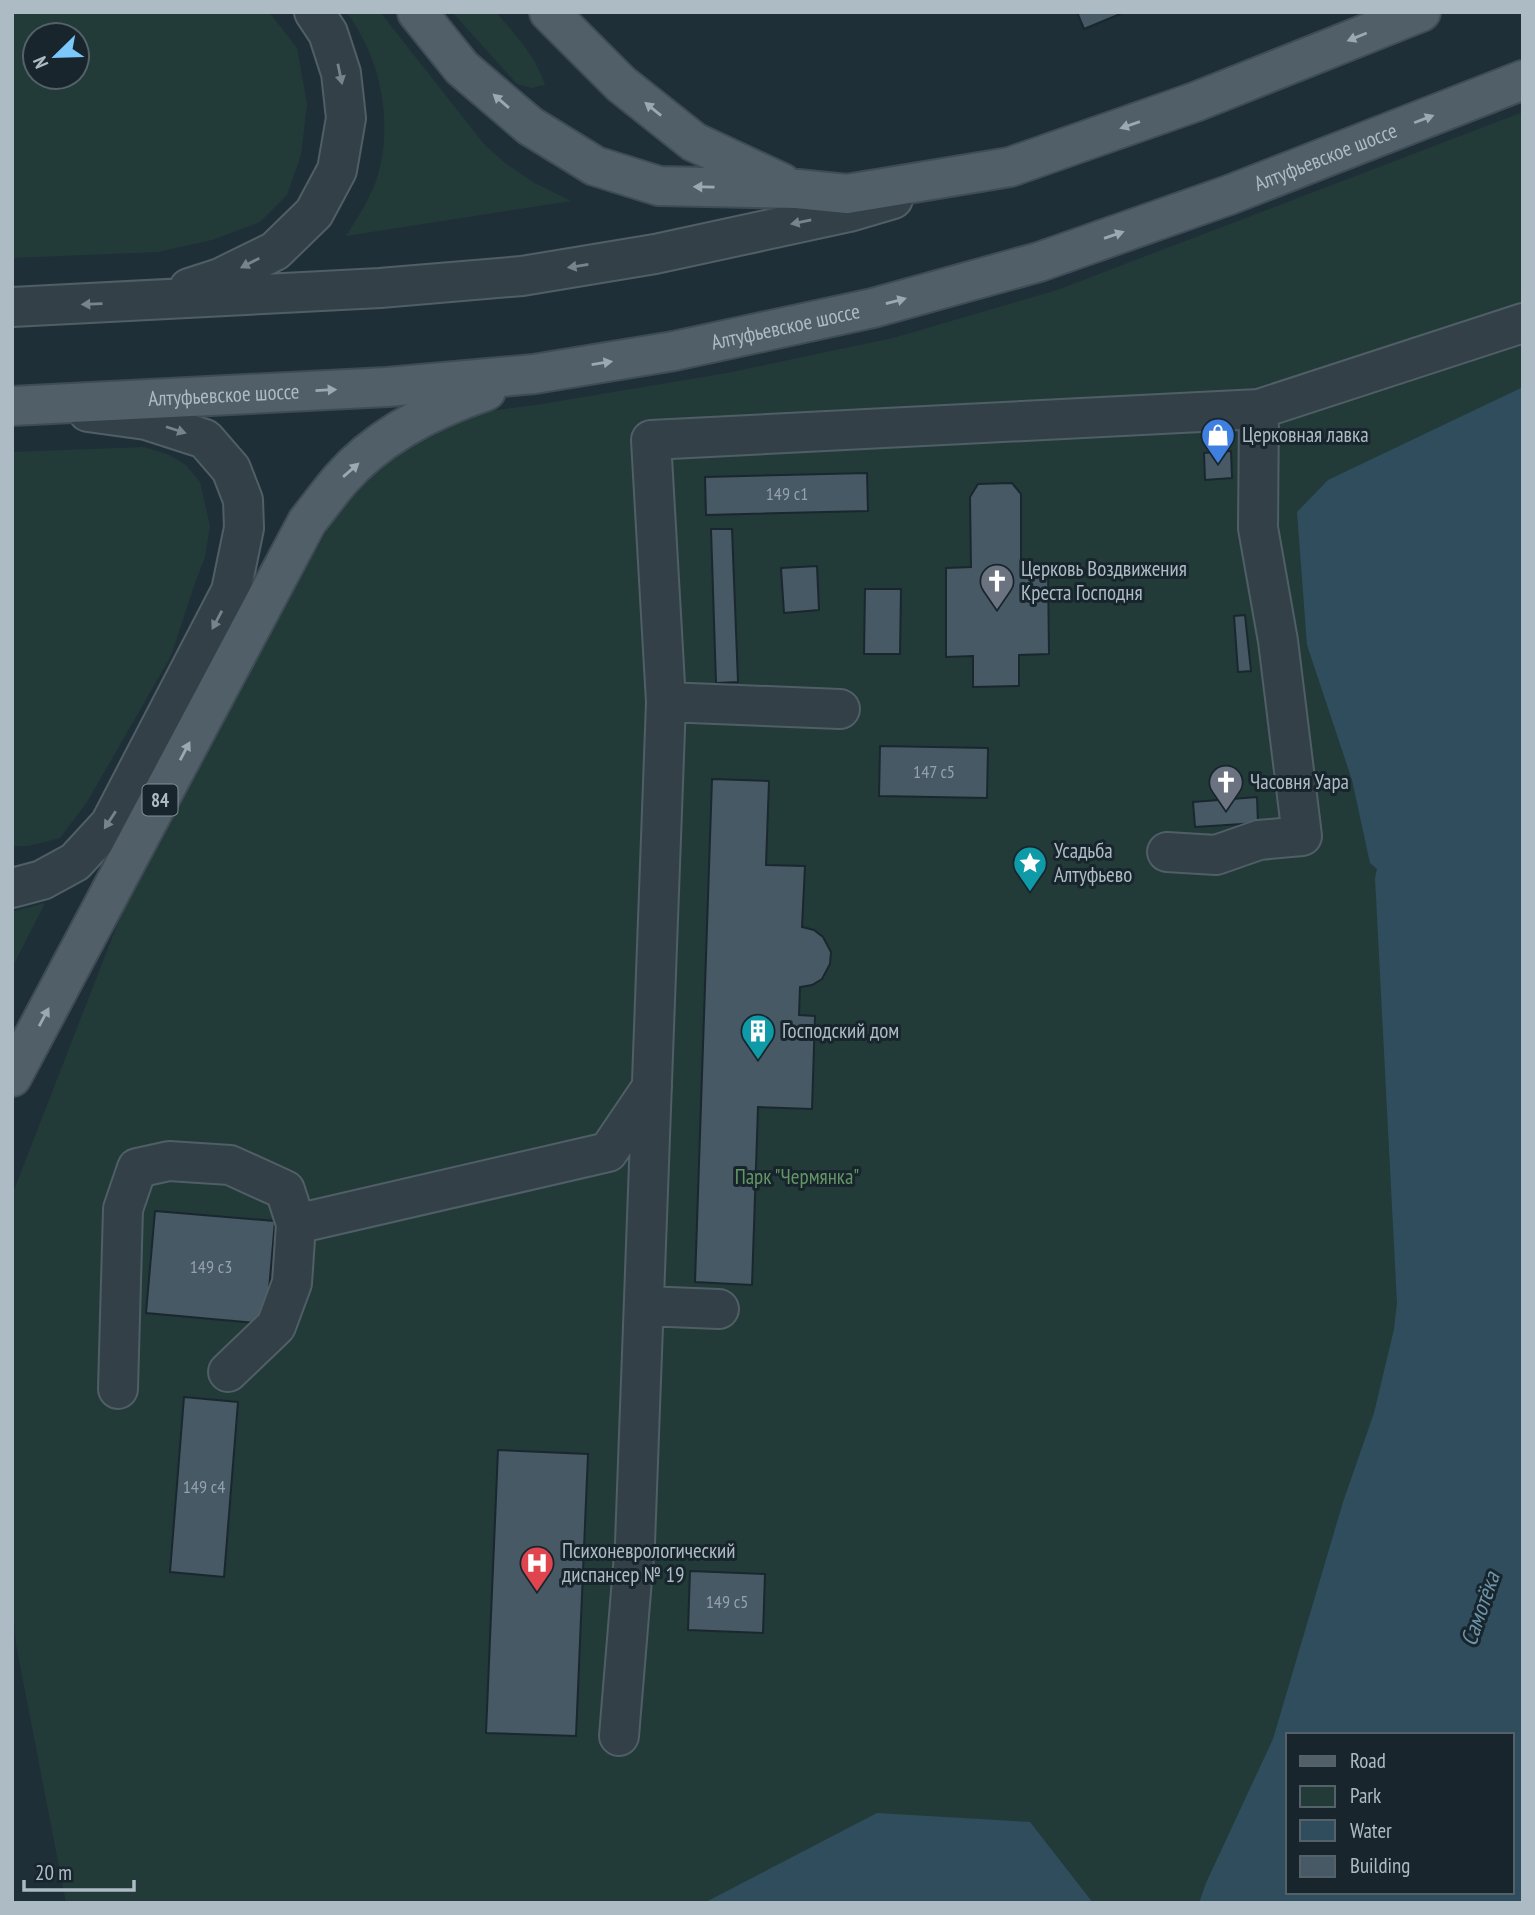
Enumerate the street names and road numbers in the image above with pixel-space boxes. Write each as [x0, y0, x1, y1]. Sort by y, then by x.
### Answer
street label: Алтуфьевское шоссе [1250, 117, 1401, 197]
street label: Алтуфьевское шоссе [708, 297, 862, 356]
street label: Алтуфьевское шоссе [147, 377, 300, 412]
road number: 84 [142, 785, 178, 816]

